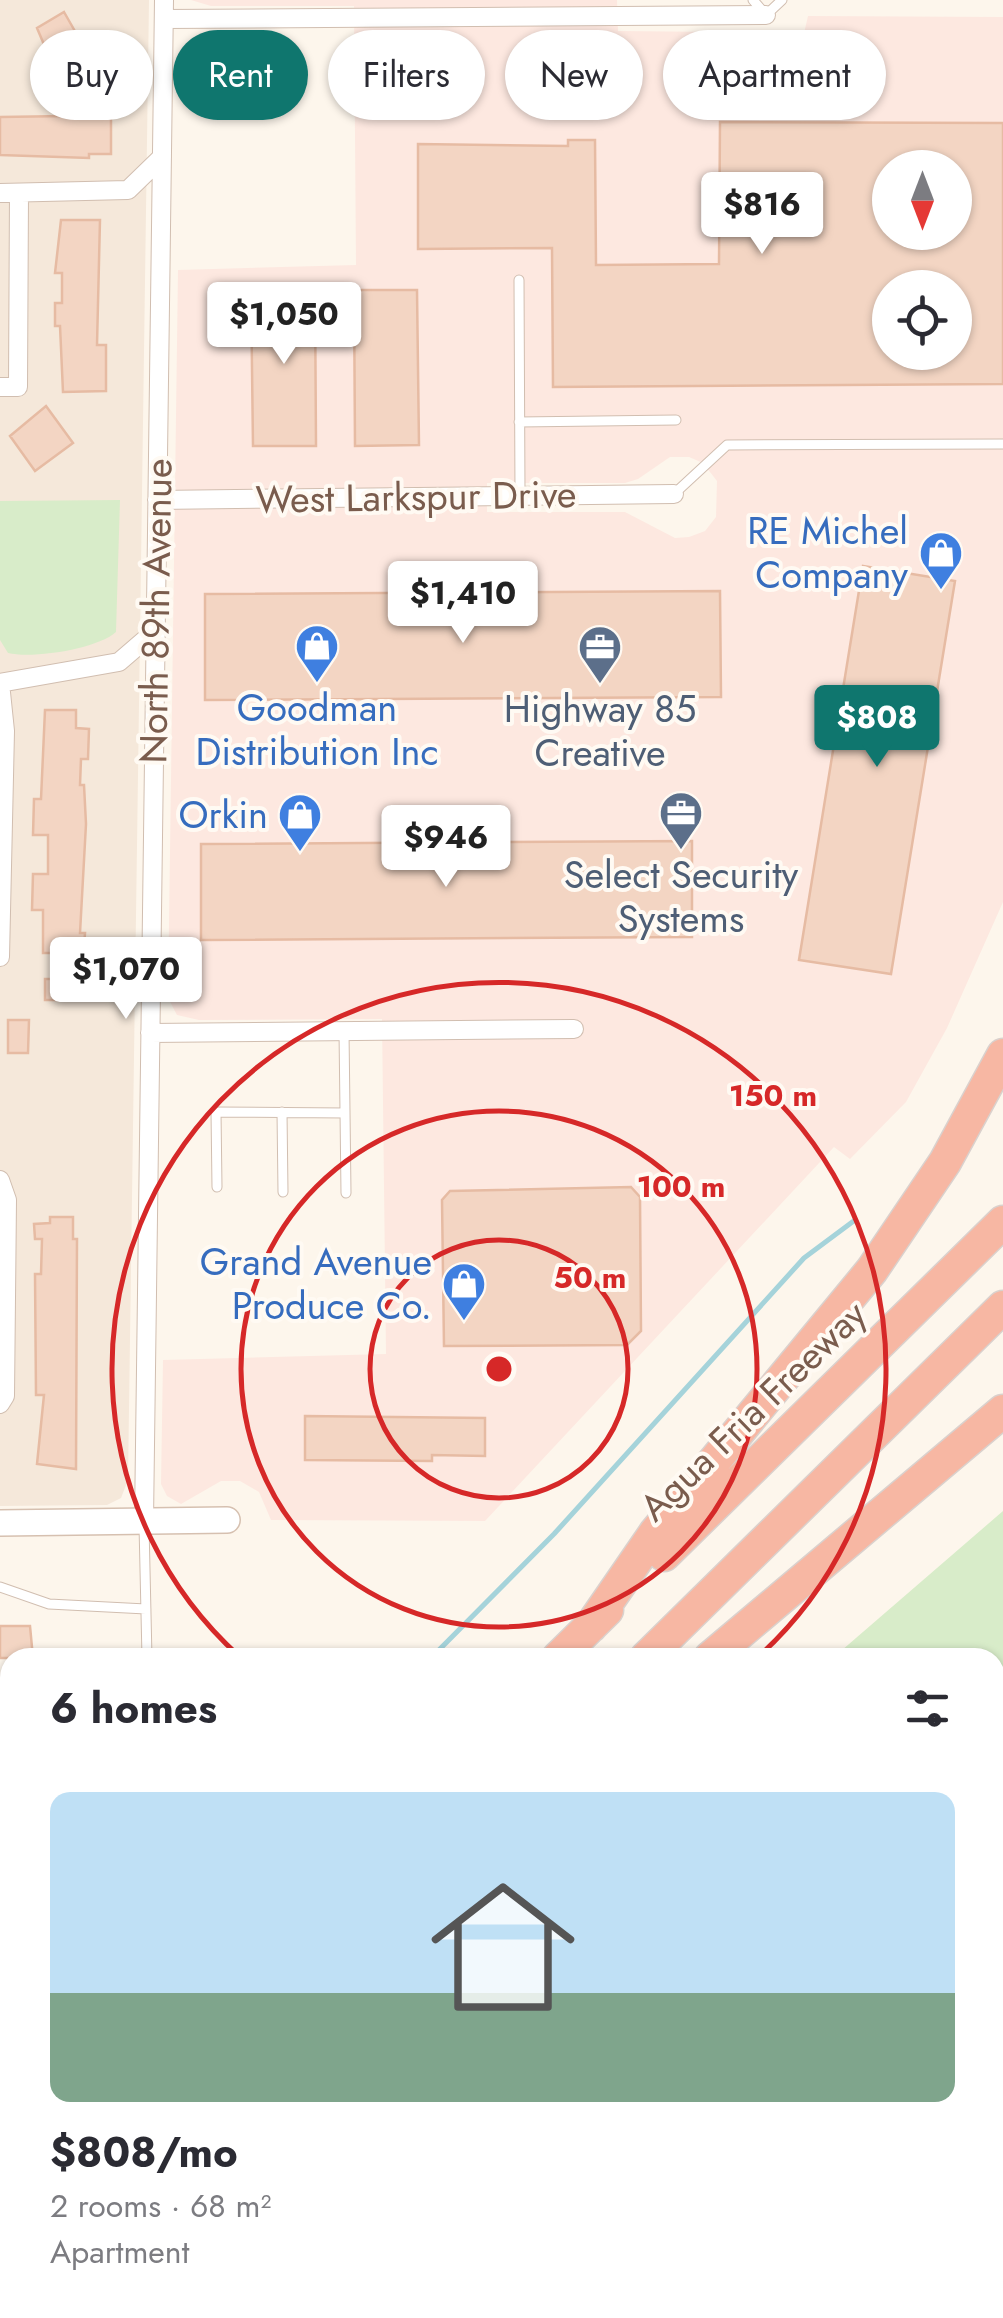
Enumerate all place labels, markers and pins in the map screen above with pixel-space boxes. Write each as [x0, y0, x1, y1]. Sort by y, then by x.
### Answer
pin: $816 [703, 172, 821, 257]
pin: $1,050 [203, 282, 365, 367]
place label: RE Michel Company [747, 503, 908, 602]
shop icon: RE Michel Company [918, 530, 964, 591]
pin: $1,410 [382, 561, 544, 646]
shop icon: Goodman Distribution Inc [294, 623, 340, 684]
office icon: Highway 85 Creative [577, 624, 623, 685]
place label: Goodman Distribution Inc [195, 680, 439, 779]
place label: Highway 85 Creative [504, 681, 696, 780]
pin: $808 [818, 685, 936, 770]
place label: Orkin [178, 787, 268, 842]
office icon: Select Security Systems [658, 790, 704, 851]
shop icon: Orkin [277, 792, 323, 853]
pin: $946 [387, 805, 505, 890]
place label: Select Security Systems [564, 847, 799, 946]
pin: $1,070 [45, 937, 207, 1022]
place label: Grand Avenue Produce Co. [200, 1234, 432, 1333]
shop icon: Grand Avenue Produce Co. [441, 1261, 487, 1322]
centre of rings [481, 1351, 517, 1387]

